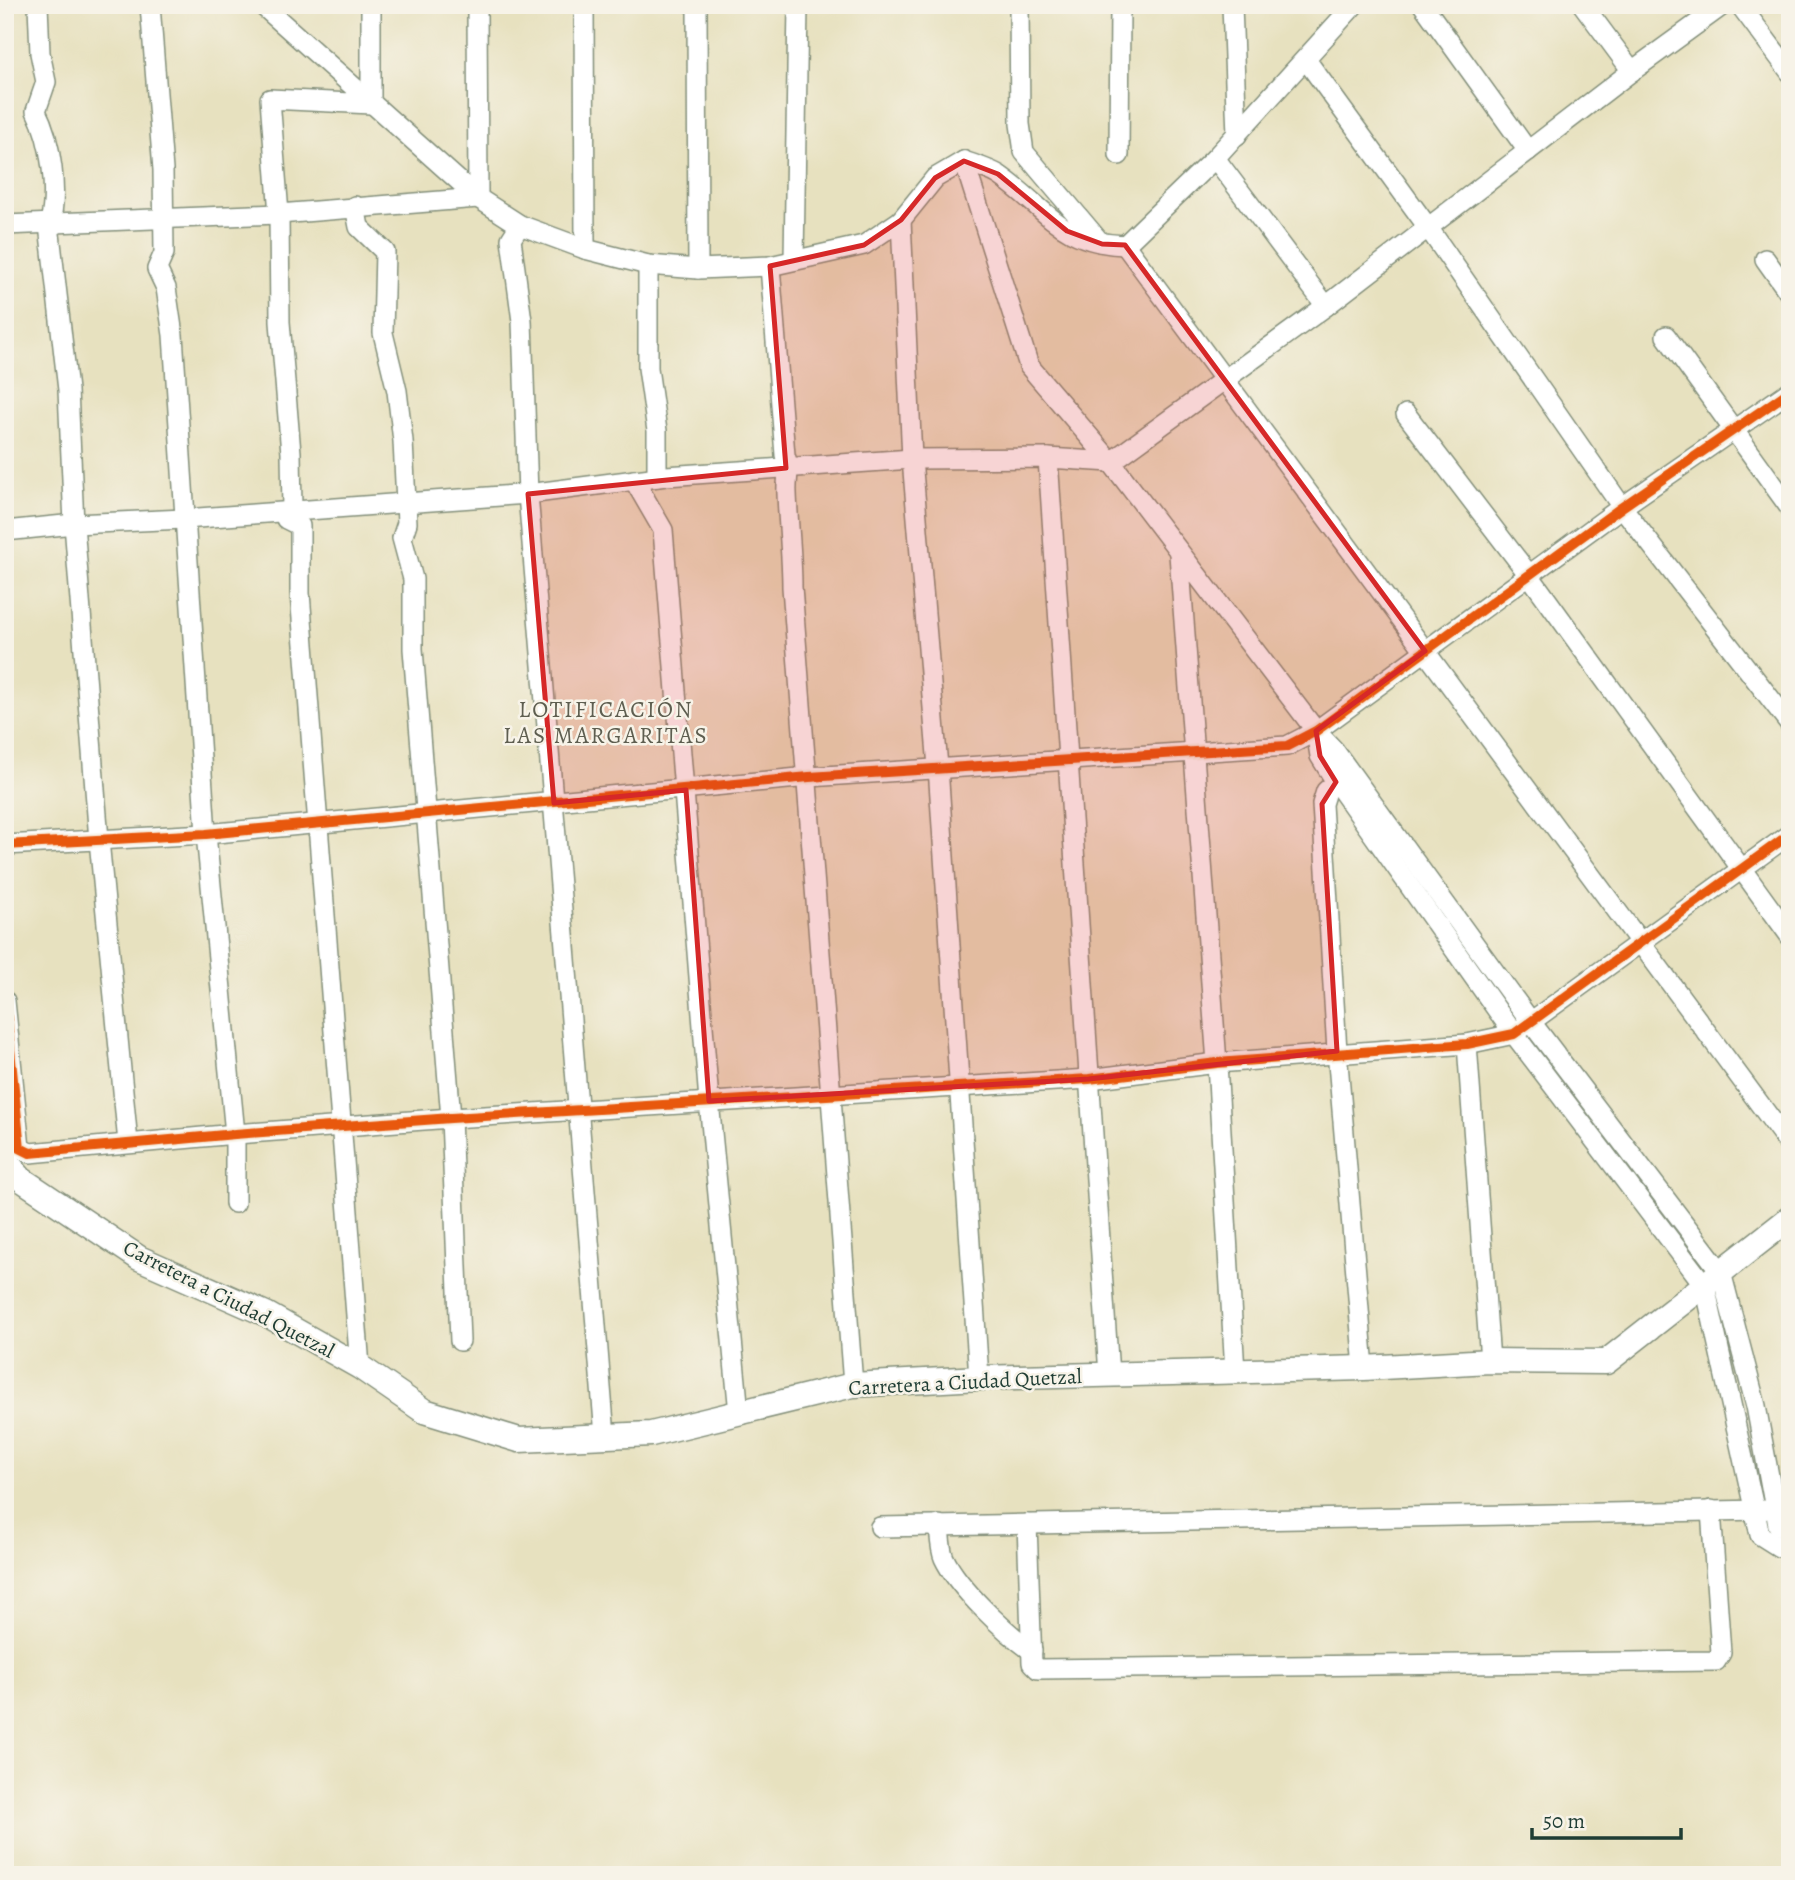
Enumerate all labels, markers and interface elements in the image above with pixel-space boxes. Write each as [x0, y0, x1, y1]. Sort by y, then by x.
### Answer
district label: LOTIFICACIÓN LAS MARGARITAS [503, 694, 709, 751]
street label: Carretera a Ciudad Quetzal [119, 1233, 339, 1365]
street label: Carretera a Ciudad Quetzal [848, 1362, 1082, 1402]
scale bar [1532, 1796, 1681, 1840]
text: 50 m [1543, 1807, 1585, 1835]

